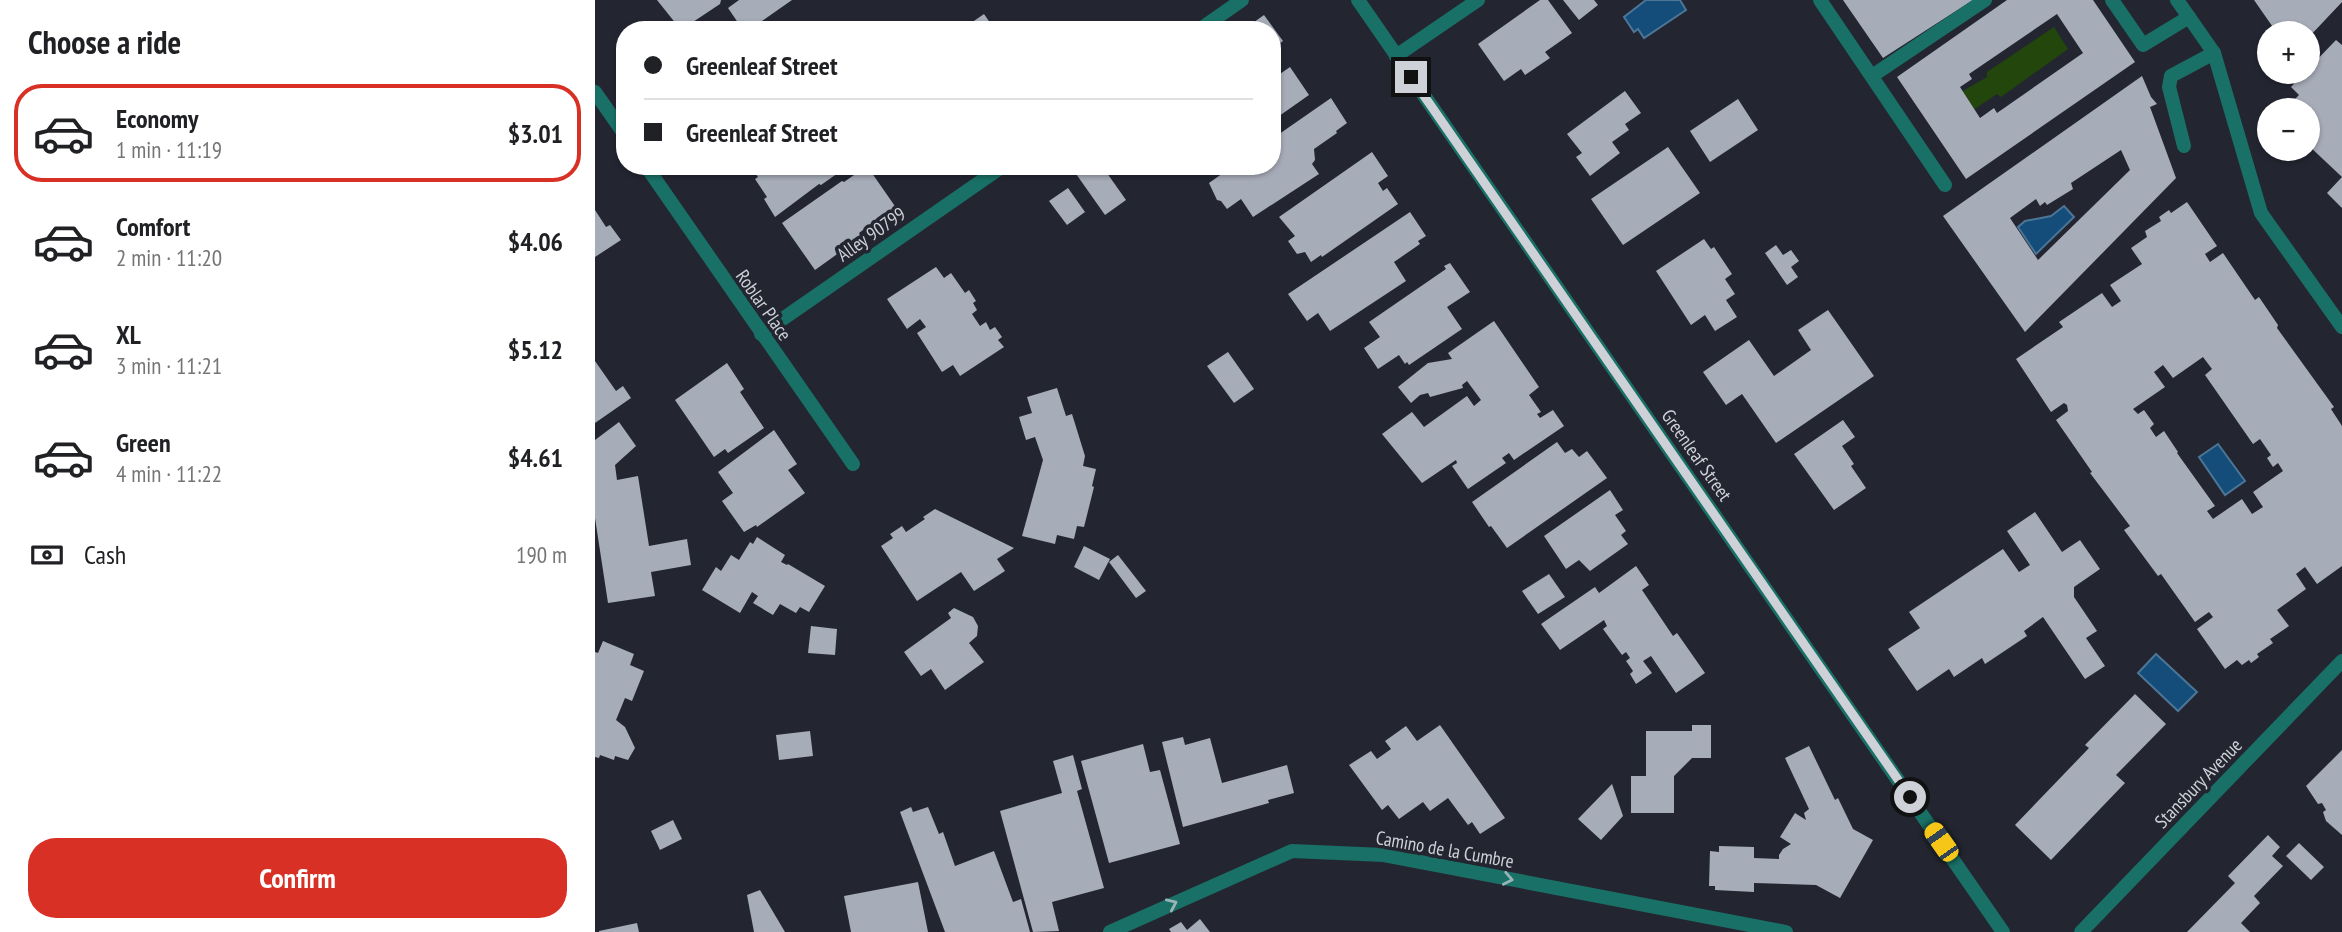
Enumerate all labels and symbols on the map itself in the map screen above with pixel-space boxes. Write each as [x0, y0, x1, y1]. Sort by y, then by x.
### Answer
route end [1395, 61, 1427, 93]
street label: Alley 90799 [832, 202, 910, 266]
street label: Roblar Place [731, 265, 797, 345]
street label: Greenleaf Street [1657, 404, 1738, 506]
street label: Stansbury Avenue [2149, 733, 2247, 833]
route start [1894, 781, 1926, 813]
car [1921, 819, 1962, 865]
street label: Camino de la Cumbre [1374, 825, 1516, 873]
one-way arrow [1502, 871, 1514, 886]
one-way arrow [1165, 898, 1177, 912]

